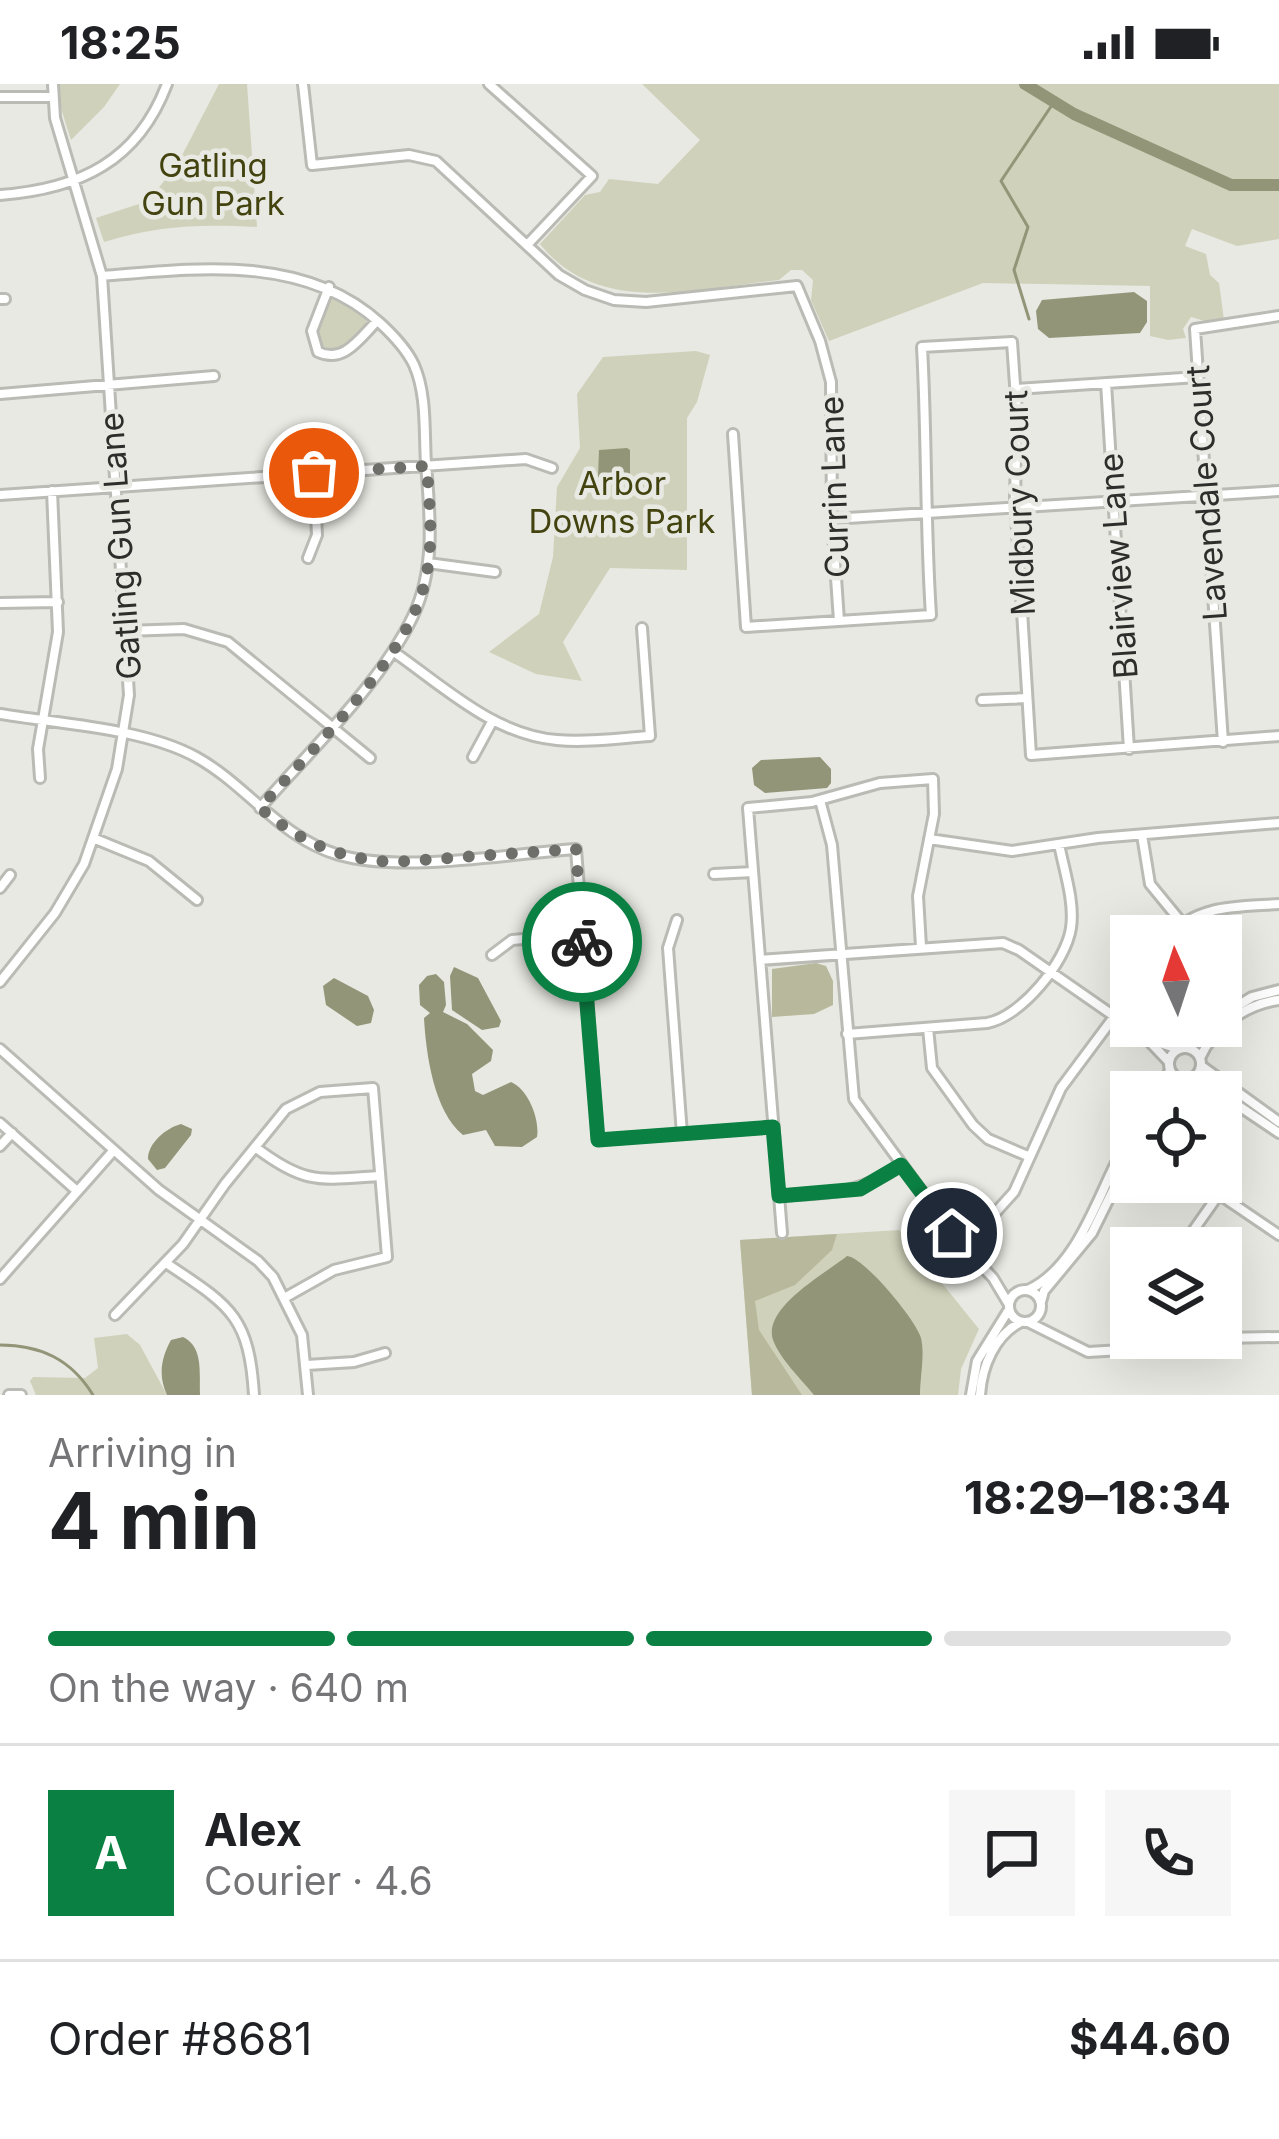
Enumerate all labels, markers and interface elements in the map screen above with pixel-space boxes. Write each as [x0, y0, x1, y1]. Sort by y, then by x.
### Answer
text: 18:25 [60, 15, 181, 70]
park label: Gatling Gun Park [141, 145, 285, 223]
street label: Lavendale Court [1177, 364, 1235, 622]
street label: Midbury Court [995, 389, 1043, 616]
street label: Currin Lane [811, 395, 857, 579]
street label: Gatling Gun Lane [91, 411, 149, 681]
pin [263, 422, 365, 524]
icon: bag [281, 440, 347, 506]
street label: Blairview Lane [1090, 452, 1146, 680]
park label: Arbor Downs Park [529, 463, 715, 541]
courier [522, 882, 642, 1002]
icon: bike [549, 909, 615, 975]
north arrow [1110, 915, 1242, 1047]
map controls [1110, 915, 1242, 1359]
button: locate [1110, 1071, 1242, 1203]
pin [901, 1182, 1003, 1284]
icon: home [919, 1200, 985, 1266]
button: layers [1110, 1227, 1242, 1359]
text: Arriving in [48, 1429, 237, 1476]
text: 18:29–18:34 [964, 1470, 1231, 1525]
text: 4 min [48, 1473, 260, 1568]
text: On the way · 640 m [48, 1664, 409, 1711]
button: chat [949, 1790, 1075, 1916]
button: phone [1105, 1790, 1231, 1916]
text: Alex [204, 1802, 302, 1857]
text: A [94, 1825, 128, 1880]
text: Courier · 4.6 [204, 1857, 433, 1904]
text: Order #8681 [48, 2011, 312, 2066]
text: $44.60 [1069, 2011, 1231, 2066]

